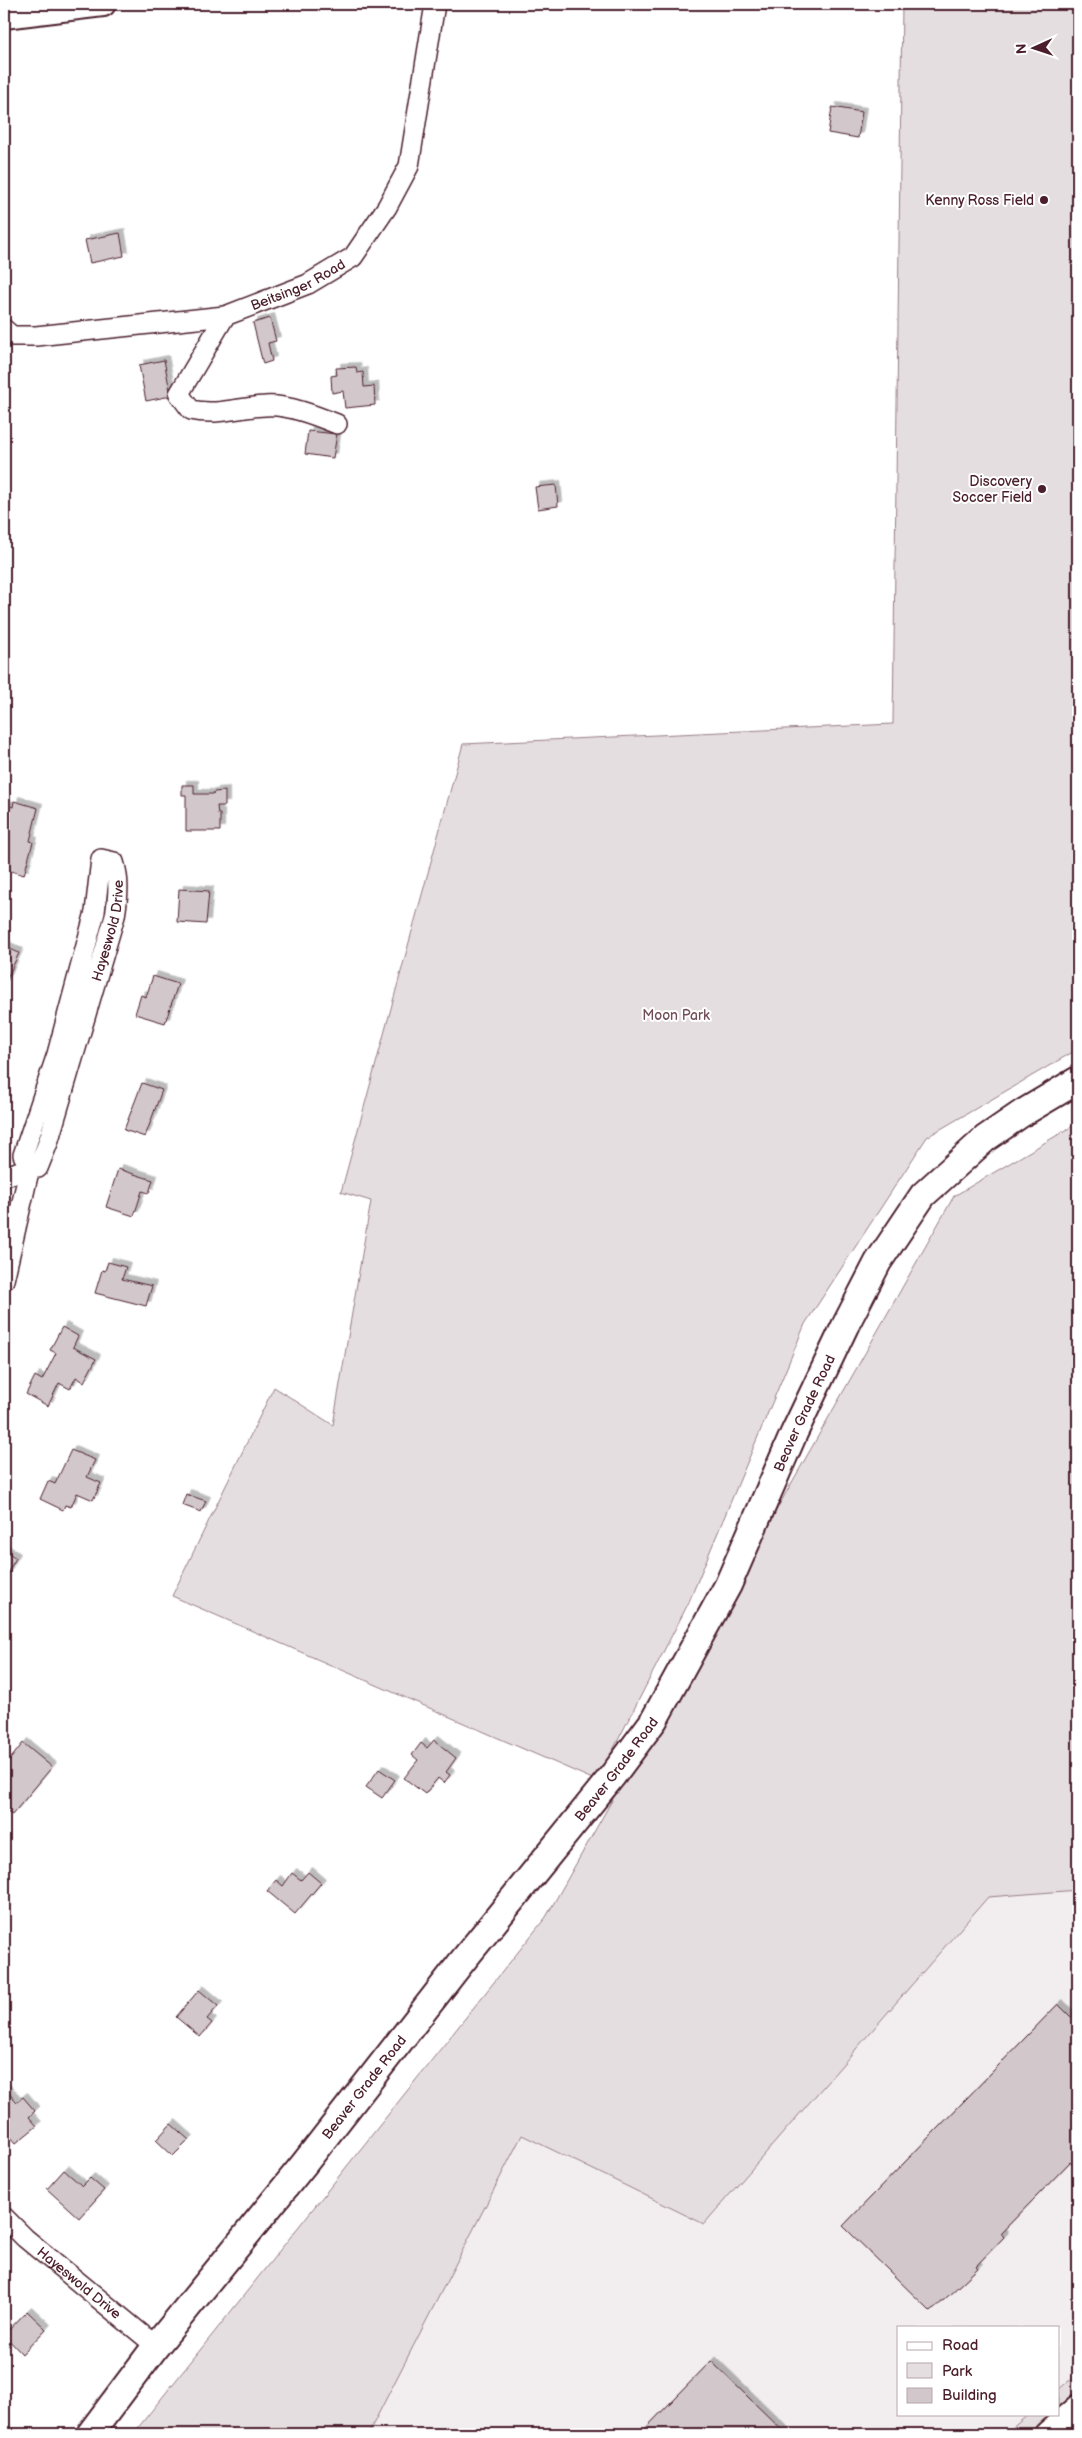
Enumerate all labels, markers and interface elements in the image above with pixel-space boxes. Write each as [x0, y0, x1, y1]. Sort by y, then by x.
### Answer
north arrow [1010, 22, 1060, 72]
text: N [1013, 43, 1030, 54]
place label: Kenny Ross Field [925, 192, 1034, 209]
marker: Kenny Ross Field [1038, 194, 1050, 206]
street label: Beitsinger Road [248, 256, 348, 314]
place label: Discovery Soccer Field [953, 473, 1033, 506]
marker: Discovery Soccer Field [1036, 483, 1048, 495]
street label: Hayeswold Drive [88, 879, 127, 983]
park label: Moon Park [642, 1007, 710, 1024]
street label: Beaver Grade Road [770, 1352, 839, 1474]
street label: Beaver Grade Road [571, 1714, 662, 1825]
street label: Beaver Grade Road [319, 2032, 410, 2143]
street label: Hayeswold Drive [33, 2243, 124, 2323]
legend [897, 2326, 1060, 2416]
text: Road [942, 2336, 978, 2355]
text: Park [942, 2362, 973, 2381]
text: Building [942, 2386, 997, 2405]

